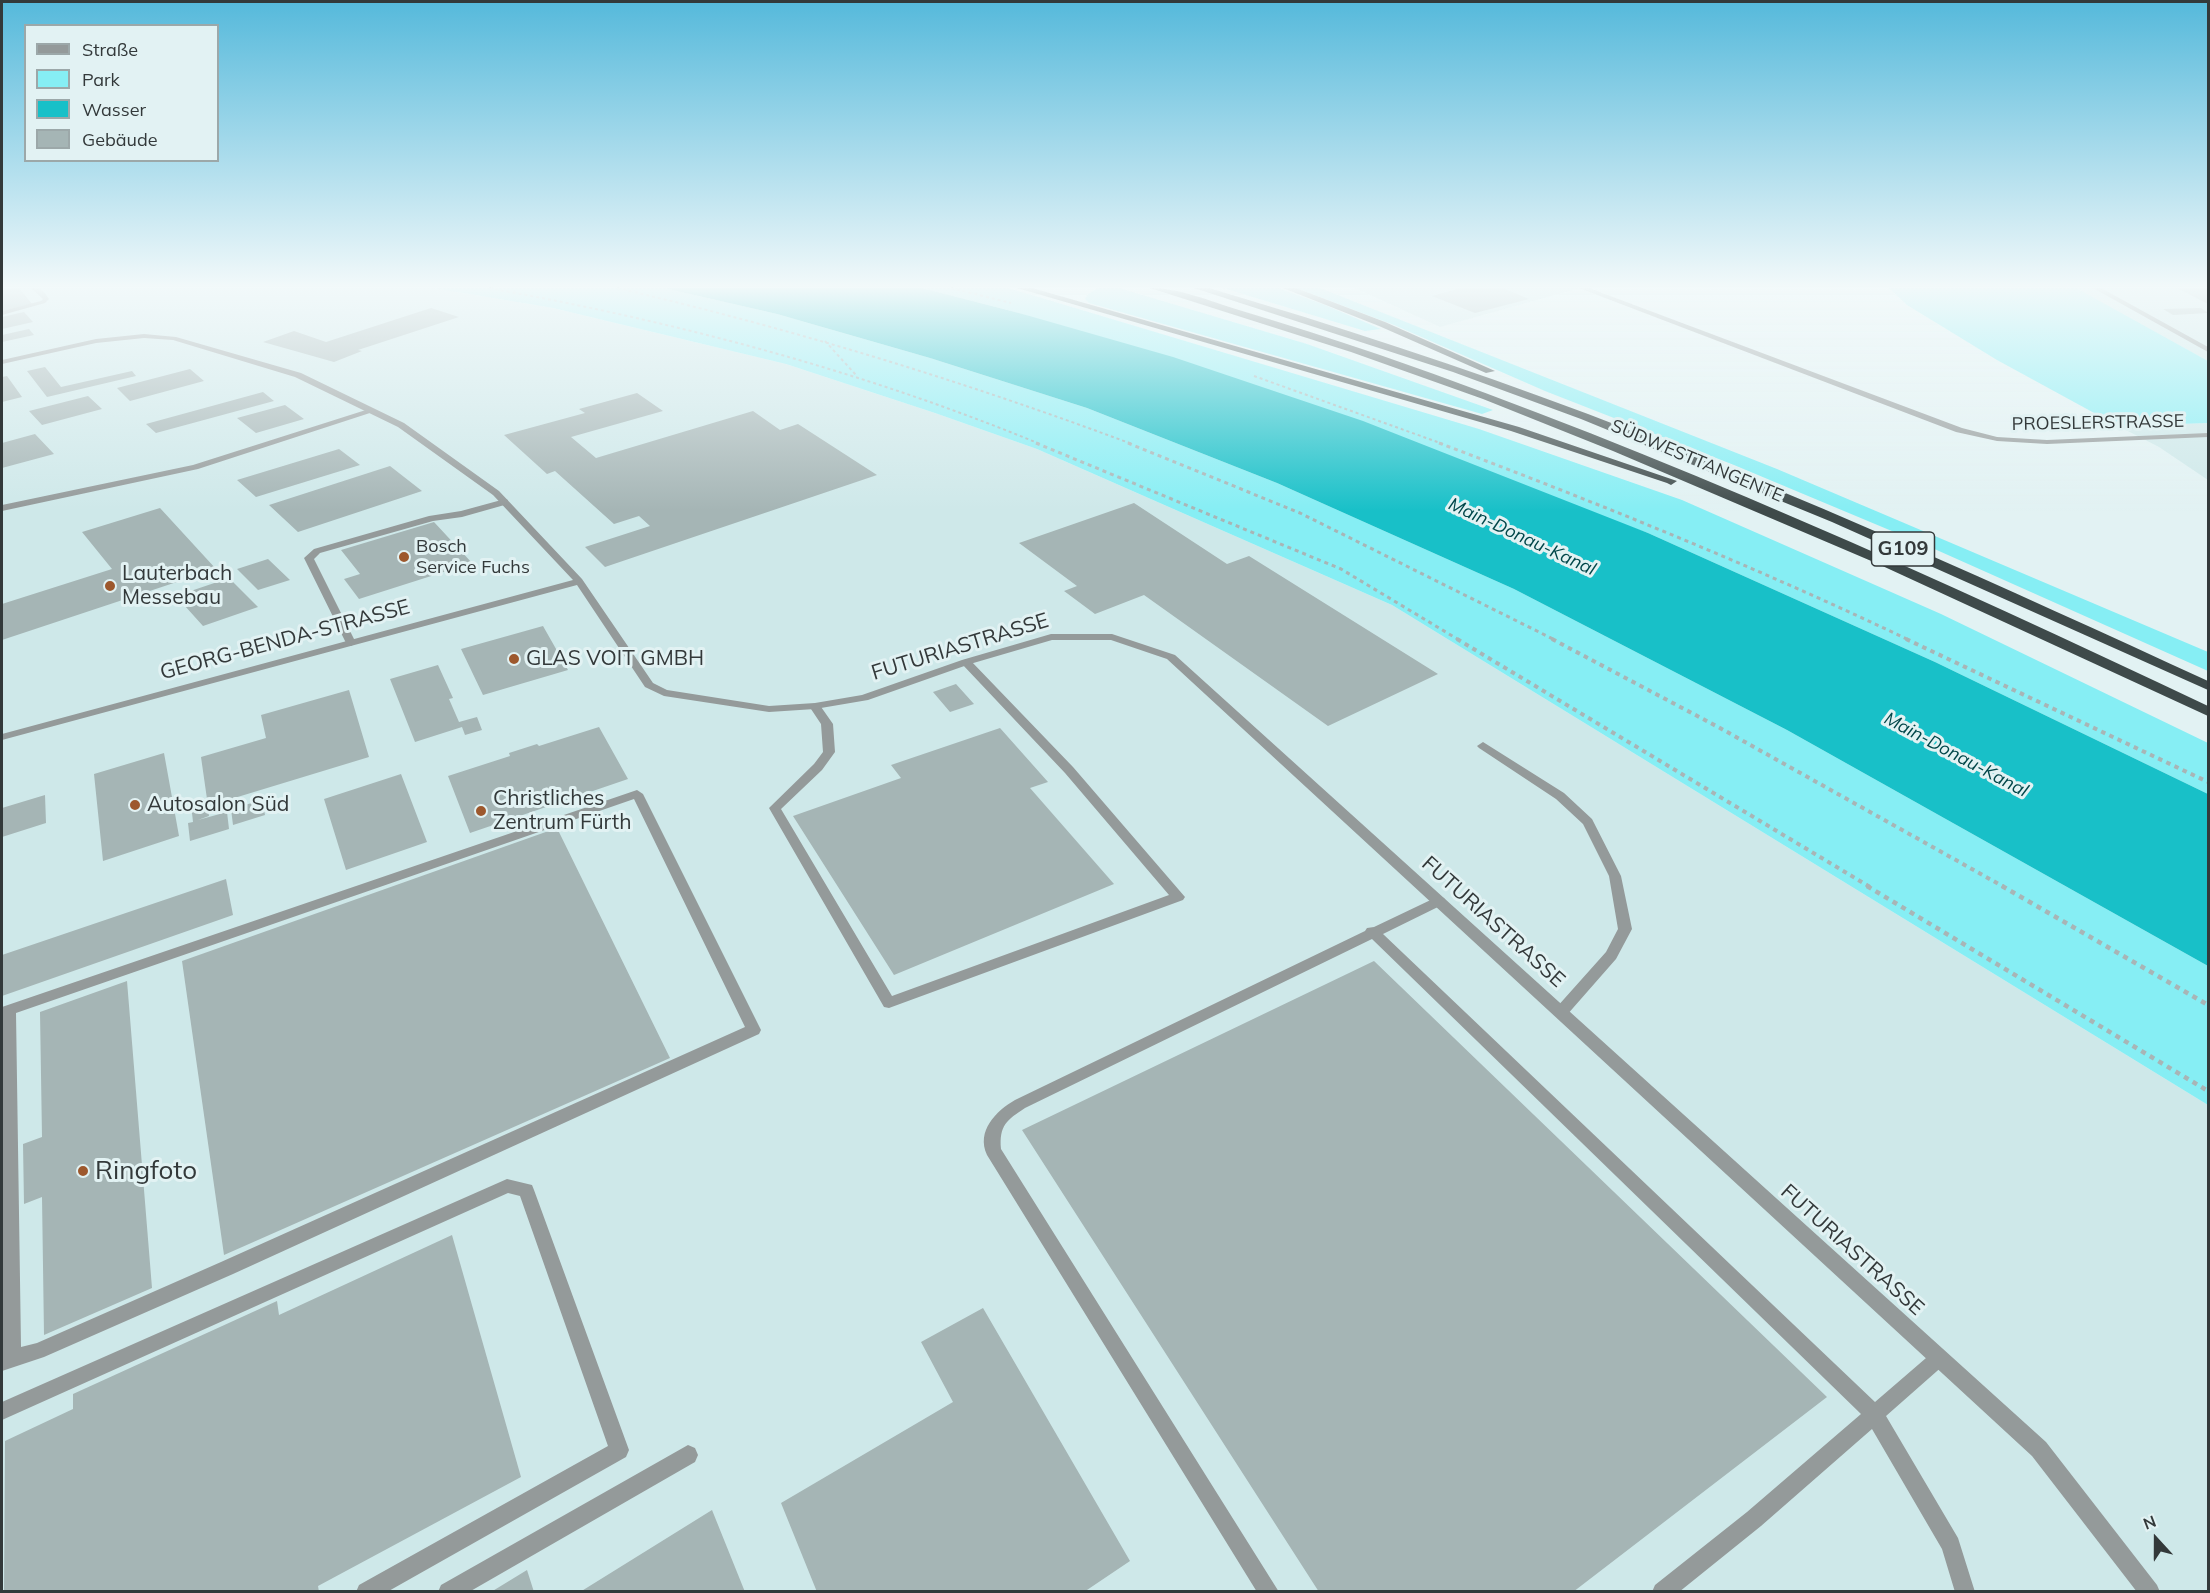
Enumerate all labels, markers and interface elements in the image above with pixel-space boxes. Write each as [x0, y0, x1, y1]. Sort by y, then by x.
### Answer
legend [24, 24, 219, 162]
text: Straße [82, 38, 138, 61]
text: Park [82, 68, 120, 91]
text: Wasser [82, 98, 146, 121]
text: Gebäude [82, 128, 158, 151]
street label: PROESLERSTRASSE [2012, 411, 2184, 435]
street label: SÜDWESTTANGENTE [1608, 415, 1786, 507]
water label: Main-Donau-Kanal [1445, 493, 1599, 581]
road number: G109 [1872, 532, 1934, 566]
place label: Bosch Service Fuchs [416, 536, 530, 578]
marker: Bosch Service Fuchs [397, 550, 411, 564]
place label: Lauterbach Messebau [122, 561, 232, 611]
marker: Lauterbach Messebau [103, 579, 117, 593]
street label: GEORG-BENDA-STRASSE [157, 595, 413, 685]
street label: FUTURIASTRASSE [868, 608, 1052, 686]
place label: GLAS VOIT GMBH [526, 646, 704, 672]
marker: GLAS VOIT GMBH [507, 652, 521, 666]
water label: Main-Donau-Kanal [1880, 708, 2032, 802]
place label: Christliches Zentrum Fürth [493, 786, 631, 836]
place label: Autosalon Süd [147, 792, 289, 818]
marker: Autosalon Süd [128, 798, 142, 812]
marker: Christliches Zentrum Fürth [474, 804, 488, 818]
street label: FUTURIASTRASSE [1416, 851, 1570, 993]
place label: Ringfoto [95, 1155, 197, 1187]
marker: Ringfoto [76, 1164, 90, 1178]
street label: FUTURIASTRASSE [1775, 1179, 1929, 1321]
north arrow [2126, 1509, 2186, 1569]
text: N [2140, 1511, 2159, 1534]

